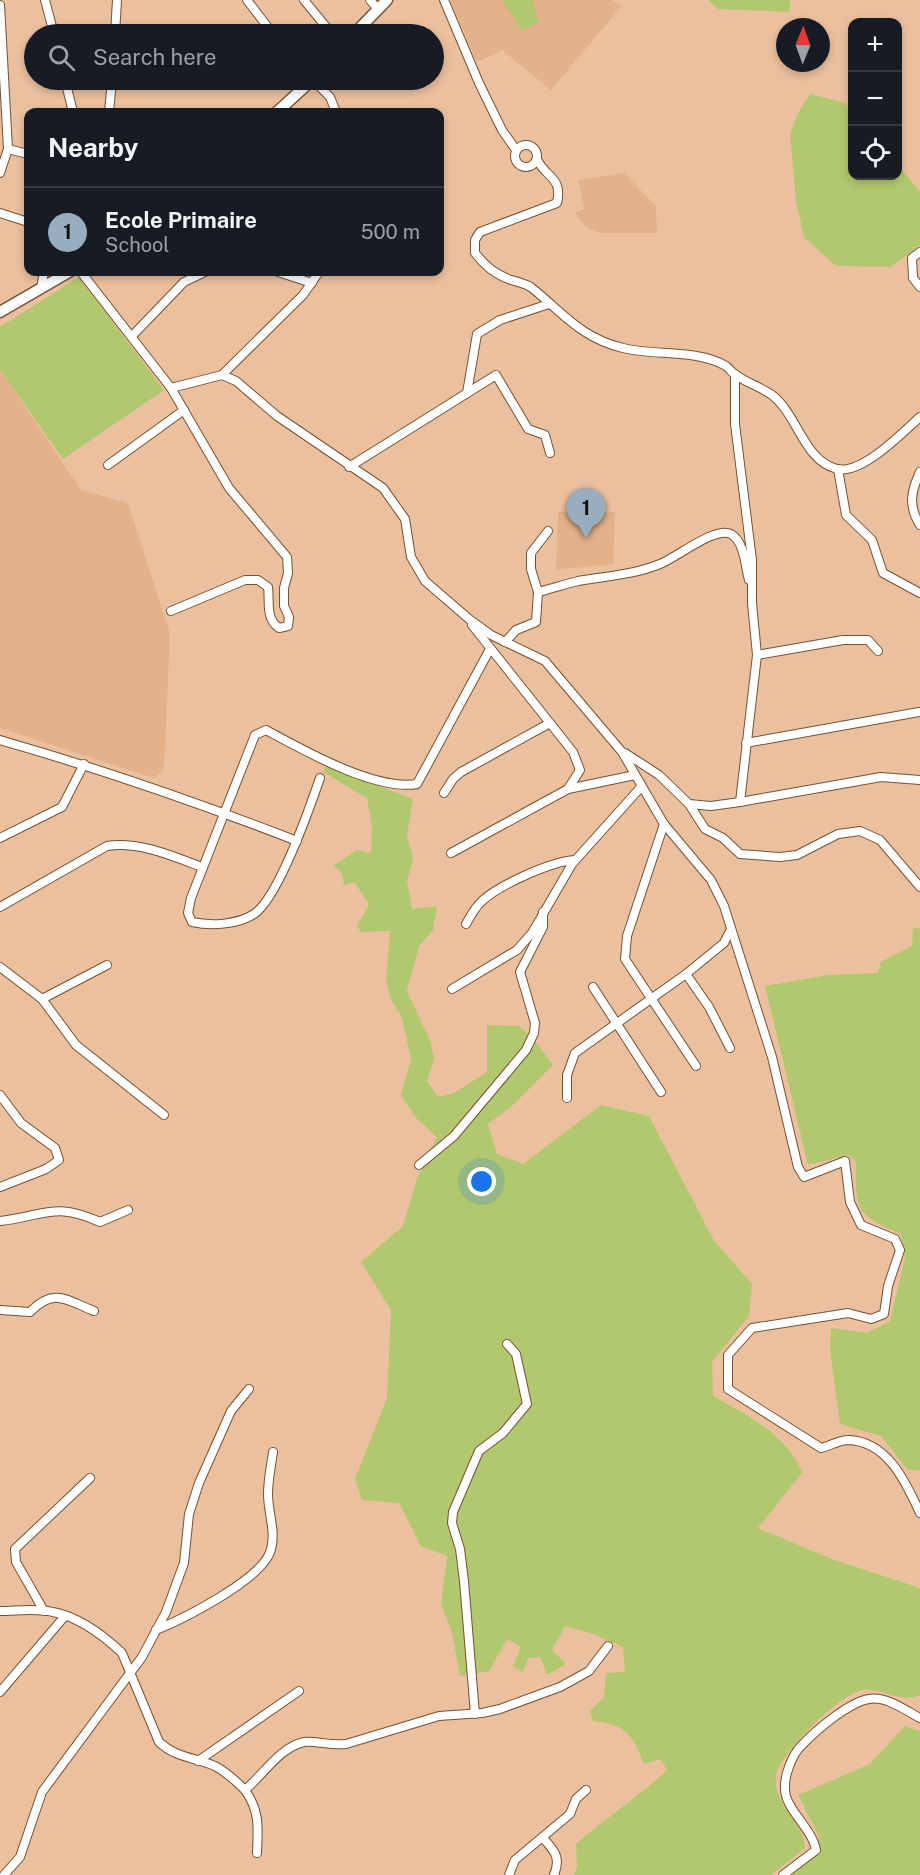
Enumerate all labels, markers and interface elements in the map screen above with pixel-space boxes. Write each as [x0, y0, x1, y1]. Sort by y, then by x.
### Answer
north arrow [776, 18, 830, 72]
map controls [848, 18, 902, 180]
button: + [848, 18, 902, 72]
search box [24, 24, 444, 90]
icon: search [45, 41, 78, 74]
text: Search here [93, 44, 217, 70]
button: − [848, 72, 902, 126]
button: locate [848, 126, 902, 180]
text: Nearby [48, 132, 138, 163]
text: Ecole Primaire [105, 207, 257, 233]
text: 1 [63, 220, 72, 244]
text: 500 m [361, 220, 420, 244]
text: School [105, 233, 169, 257]
pin: 1 [566, 488, 606, 538]
your location [467, 1167, 496, 1196]

